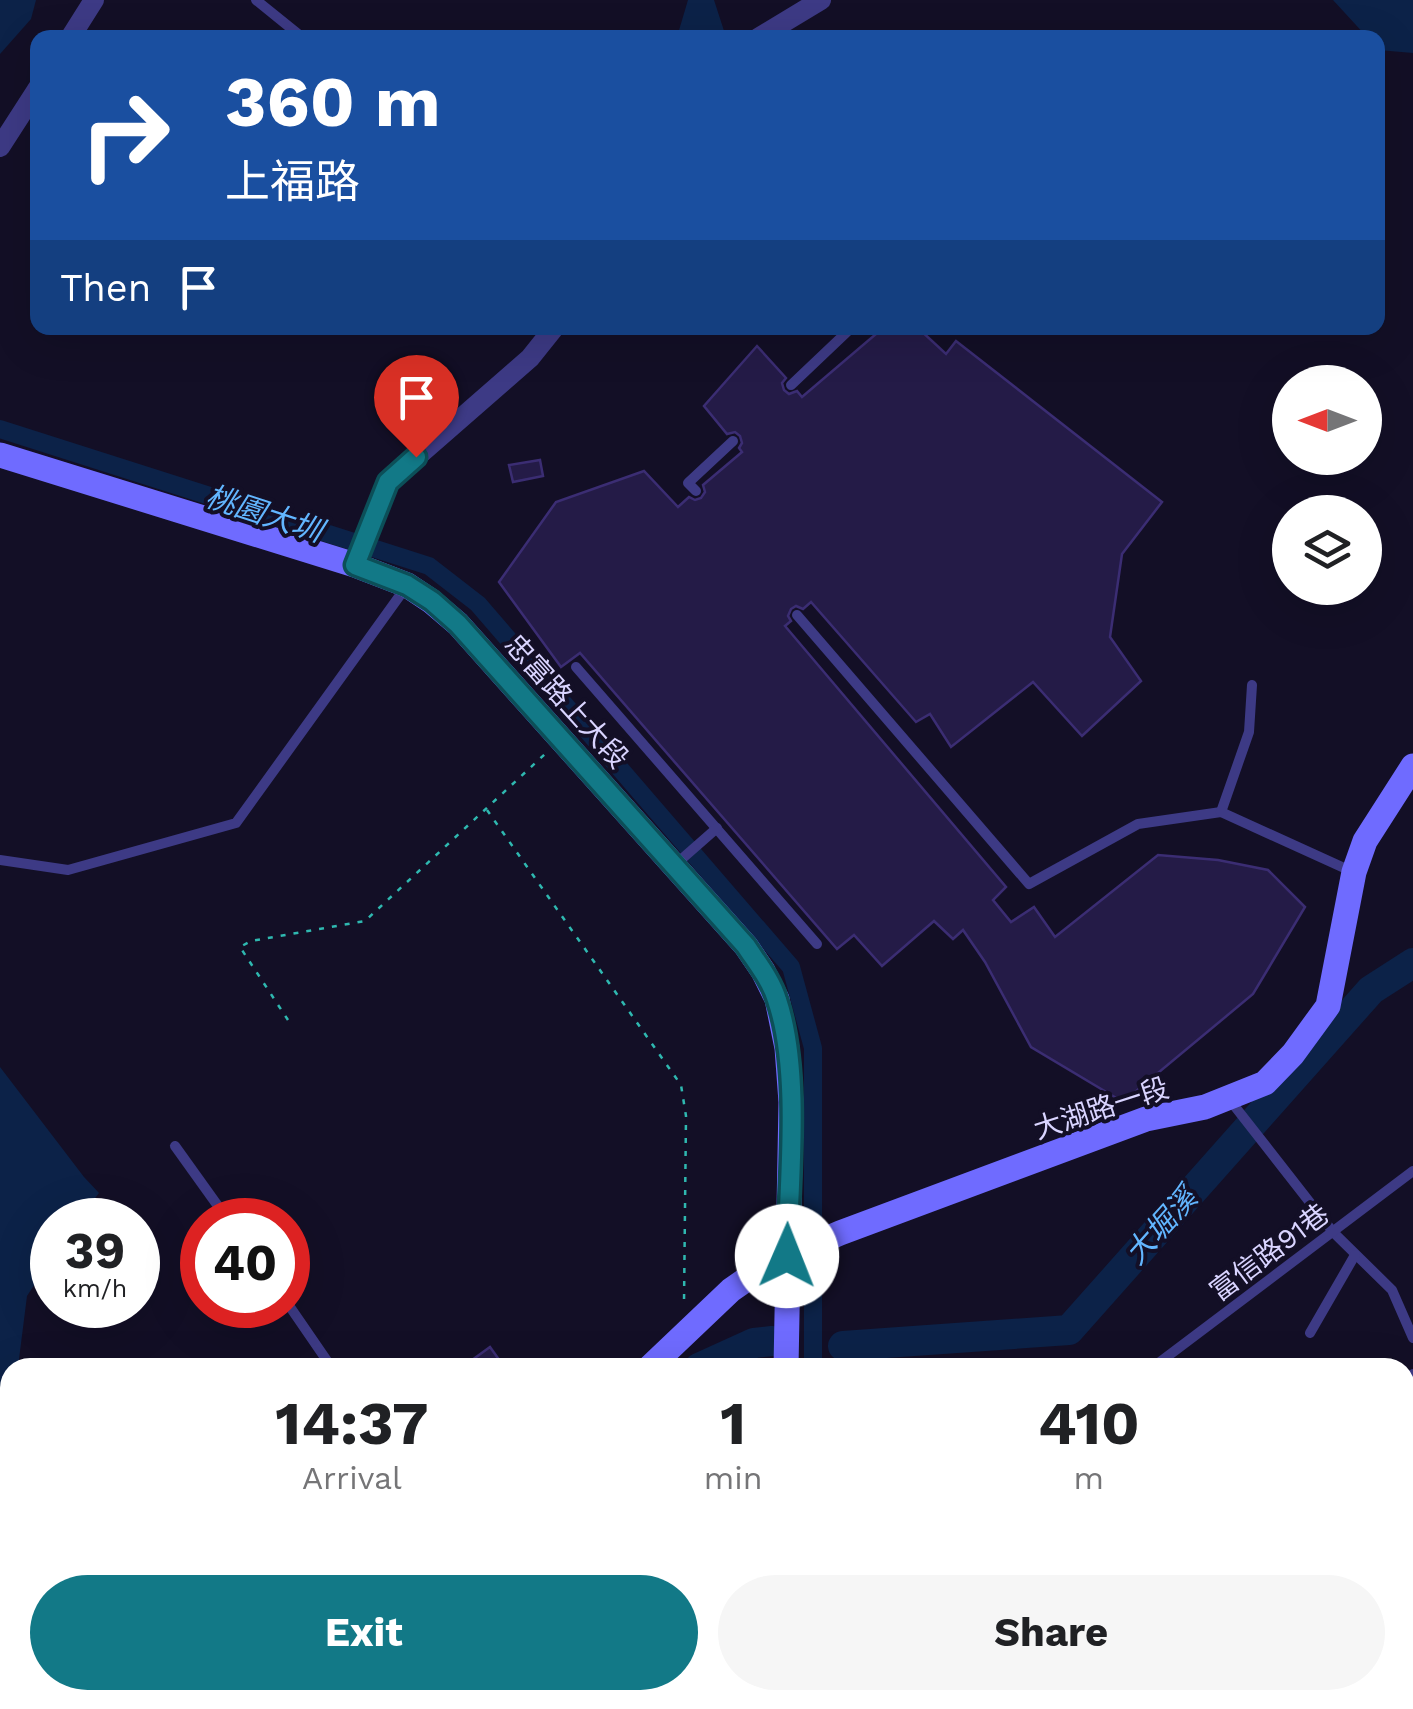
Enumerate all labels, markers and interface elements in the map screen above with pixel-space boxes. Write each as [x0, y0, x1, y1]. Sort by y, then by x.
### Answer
text: 360 m [225, 61, 441, 143]
icon: right [60, 70, 190, 200]
text: 上福路 [225, 155, 360, 208]
icon: arrive [171, 260, 226, 315]
text: Then [60, 266, 151, 310]
pin [374, 355, 459, 458]
north arrow [1272, 365, 1382, 475]
map controls [1272, 365, 1382, 605]
icon: arrive [389, 370, 444, 425]
water label: 桃園大圳 [202, 478, 330, 550]
button: layers [1272, 495, 1382, 605]
street label: 忠富路上大段 [498, 628, 635, 775]
street label: 大湖路一段 [1029, 1071, 1173, 1146]
water label: 大堀溪 [1118, 1178, 1206, 1271]
street label: 富信路91巷 [1203, 1197, 1335, 1308]
speed limit sign: 40 [180, 1198, 310, 1328]
position arrow [735, 1204, 839, 1308]
text: 39 [65, 1221, 125, 1280]
text: km/h [63, 1274, 127, 1303]
text: 14:37 [275, 1388, 428, 1459]
text: 1 [720, 1388, 746, 1459]
text: 410 [1038, 1388, 1140, 1459]
text: Arrival [302, 1459, 402, 1497]
text: min [704, 1459, 763, 1497]
text: m [1074, 1459, 1104, 1497]
button: Exit [30, 1575, 698, 1690]
button: Share [718, 1575, 1385, 1690]

